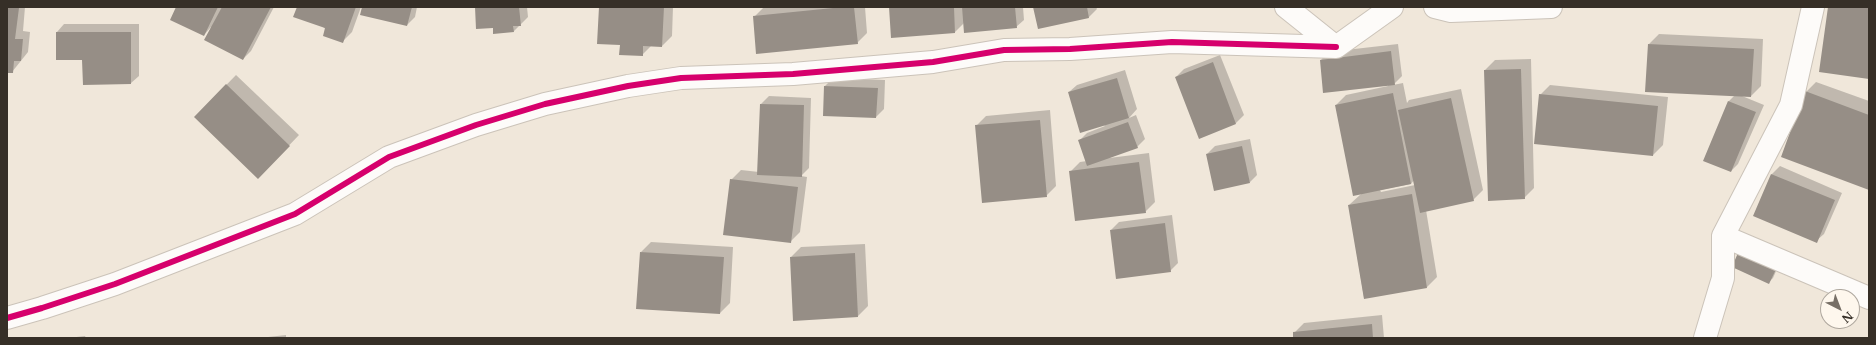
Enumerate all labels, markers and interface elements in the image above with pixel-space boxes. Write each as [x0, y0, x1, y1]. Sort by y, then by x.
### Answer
north arrow [1820, 289, 1860, 329]
text: N [1839, 309, 1856, 326]

